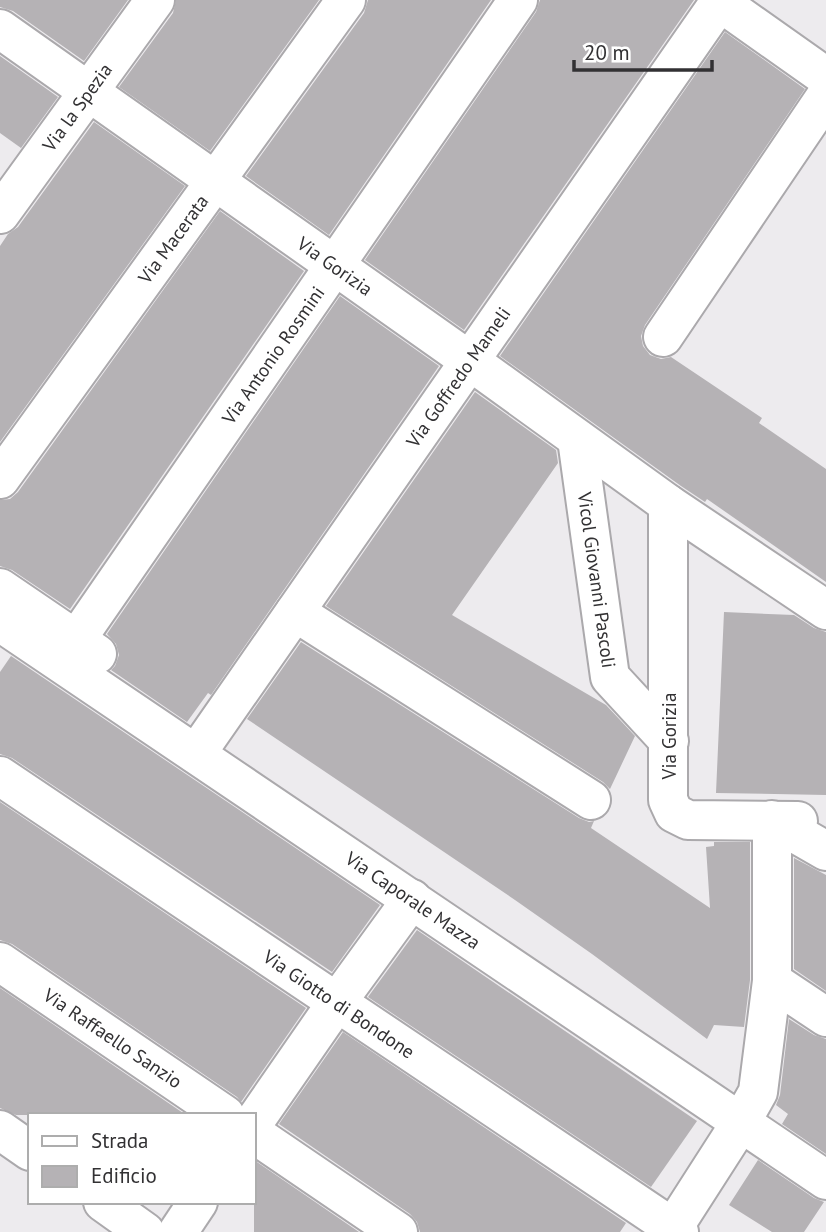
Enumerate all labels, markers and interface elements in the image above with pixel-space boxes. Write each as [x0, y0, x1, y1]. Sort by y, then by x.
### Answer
scale bar [574, 28, 712, 72]
text: 20 m [584, 39, 630, 66]
street label: Via la Spezia [36, 58, 117, 157]
street label: Via Macerata [132, 190, 213, 289]
street label: Via Gorizia [292, 231, 377, 301]
street label: Via Antonio Rosmini [216, 281, 330, 429]
street label: Via Goffredo Mameli [400, 302, 515, 453]
street label: Vicol Giovanni Pascoli [573, 490, 621, 669]
street label: Via Gorizia [657, 693, 681, 780]
street label: Via Caporale Mazza [340, 845, 485, 954]
street label: Via Giotto di Bondone [258, 944, 419, 1064]
street label: Via Raffaello Sanzio [38, 982, 187, 1093]
legend [28, 1113, 256, 1204]
text: Strada [91, 1127, 149, 1154]
text: Edificio [91, 1162, 157, 1189]

